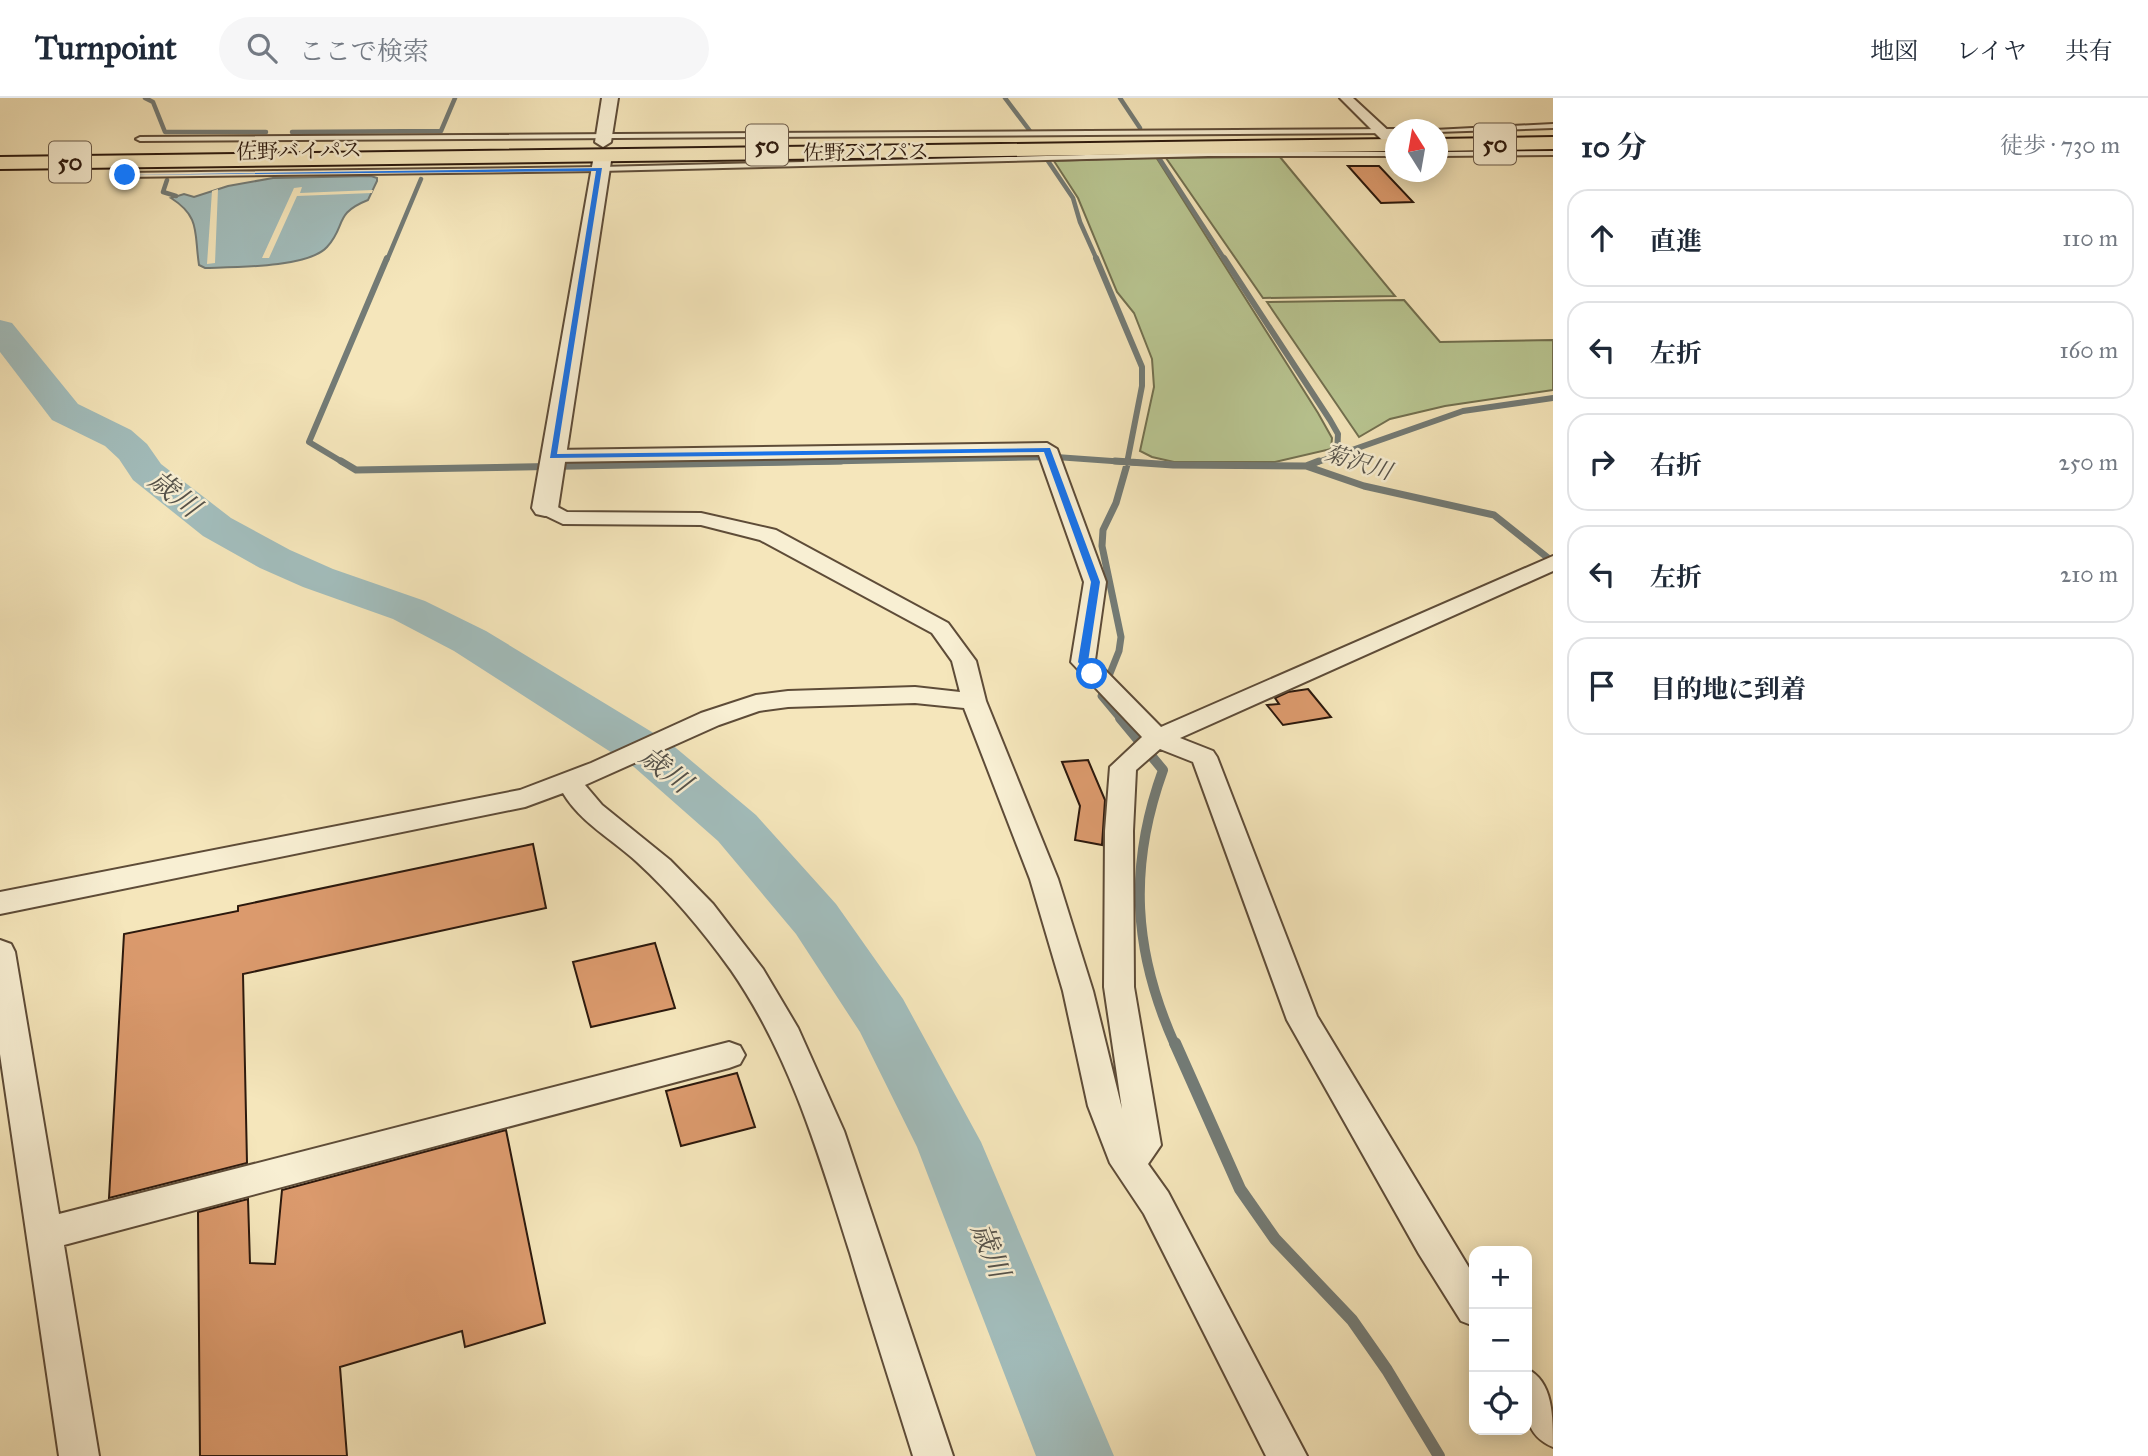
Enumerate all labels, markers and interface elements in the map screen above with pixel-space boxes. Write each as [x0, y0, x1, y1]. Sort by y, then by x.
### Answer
search box [219, 17, 709, 80]
text: Turnpoint [35, 28, 177, 68]
icon: search [243, 29, 281, 67]
text: ここで検索 [299, 35, 429, 67]
text: 地図 [1870, 36, 1918, 66]
text: レイヤ [1956, 36, 2027, 66]
text: 共有 [2065, 36, 2113, 66]
north arrow [1385, 119, 1448, 182]
road number: 50 [1474, 124, 1516, 164]
road number: 50 [746, 125, 788, 166]
text: 10 分 [1581, 129, 1647, 165]
text: 徒歩 · 730 m [2000, 131, 2120, 159]
street label: 佐野バイパス [236, 137, 362, 165]
street label: 佐野バイパス [803, 138, 929, 166]
road number: 50 [49, 141, 91, 182]
route end [109, 159, 140, 190]
icon: ahead [1583, 219, 1621, 257]
text: 110 m [2062, 224, 2118, 252]
text: 直進 [1650, 225, 1702, 257]
icon: left [1583, 331, 1621, 369]
text: 160 m [2060, 336, 2118, 364]
text: 左折 [1650, 337, 1702, 369]
water label: 菊沢川 [1321, 439, 1398, 486]
icon: right [1583, 443, 1621, 481]
text: 250 m [2058, 448, 2118, 476]
text: 右折 [1650, 449, 1702, 481]
water label: 歳川 [142, 462, 210, 526]
icon: left [1583, 555, 1621, 593]
text: 210 m [2060, 560, 2118, 588]
text: 左折 [1650, 561, 1702, 593]
route start [1076, 658, 1107, 689]
icon: arrive [1583, 667, 1621, 705]
text: 目的地に到着 [1650, 673, 1806, 705]
water label: 歳川 [633, 738, 701, 802]
water label: 歳川 [964, 1218, 1018, 1285]
map controls [1469, 1246, 1532, 1435]
button: + [1469, 1246, 1532, 1309]
button: − [1469, 1309, 1532, 1372]
button: locate [1469, 1372, 1532, 1435]

